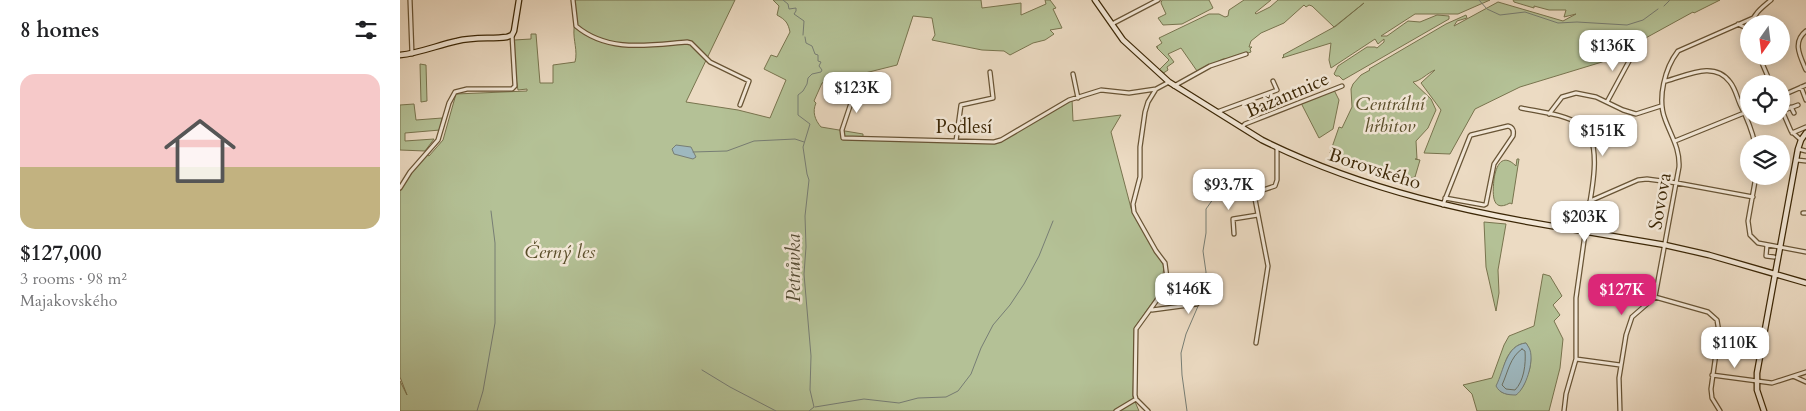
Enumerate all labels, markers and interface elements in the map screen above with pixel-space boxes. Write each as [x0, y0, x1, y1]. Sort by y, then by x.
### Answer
north arrow [1740, 15, 1790, 65]
map controls [1740, 15, 1790, 185]
text: 8 homes [20, 16, 99, 45]
icon: filters [352, 16, 380, 44]
pin: $136K [1578, 30, 1648, 72]
text: $136K [1590, 35, 1636, 57]
street label: Bažantnice [1242, 66, 1333, 124]
pin: $123K [822, 72, 892, 114]
button: locate [1740, 75, 1790, 125]
text: $123K [834, 77, 880, 99]
park label: Centrální hřbitov [1355, 91, 1427, 139]
icon: home [155, 106, 245, 196]
street label: Podlesí [936, 114, 992, 140]
pin: $151K [1568, 114, 1638, 157]
text: $151K [1580, 120, 1626, 142]
button: layers [1740, 135, 1790, 185]
street label: Borovského [1325, 142, 1424, 196]
pin: $93.7K [1188, 168, 1270, 211]
street label: Sovova [1642, 171, 1678, 232]
text: $93.7K [1204, 174, 1254, 196]
pin: $203K [1550, 200, 1620, 243]
text: $203K [1562, 206, 1608, 228]
water label: Petrůvka [780, 234, 807, 302]
text: $127,000 [20, 239, 101, 268]
park label: Černý les [525, 239, 596, 265]
text: 3 rooms · 98 m² [20, 268, 127, 290]
pin: $146K [1154, 272, 1224, 315]
pin: $127K [1587, 274, 1657, 316]
text: $146K [1166, 278, 1212, 300]
text: $127K [1599, 279, 1645, 301]
text: Majakovského [20, 290, 117, 312]
pin: $110K [1700, 326, 1770, 369]
text: $110K [1712, 332, 1758, 354]

